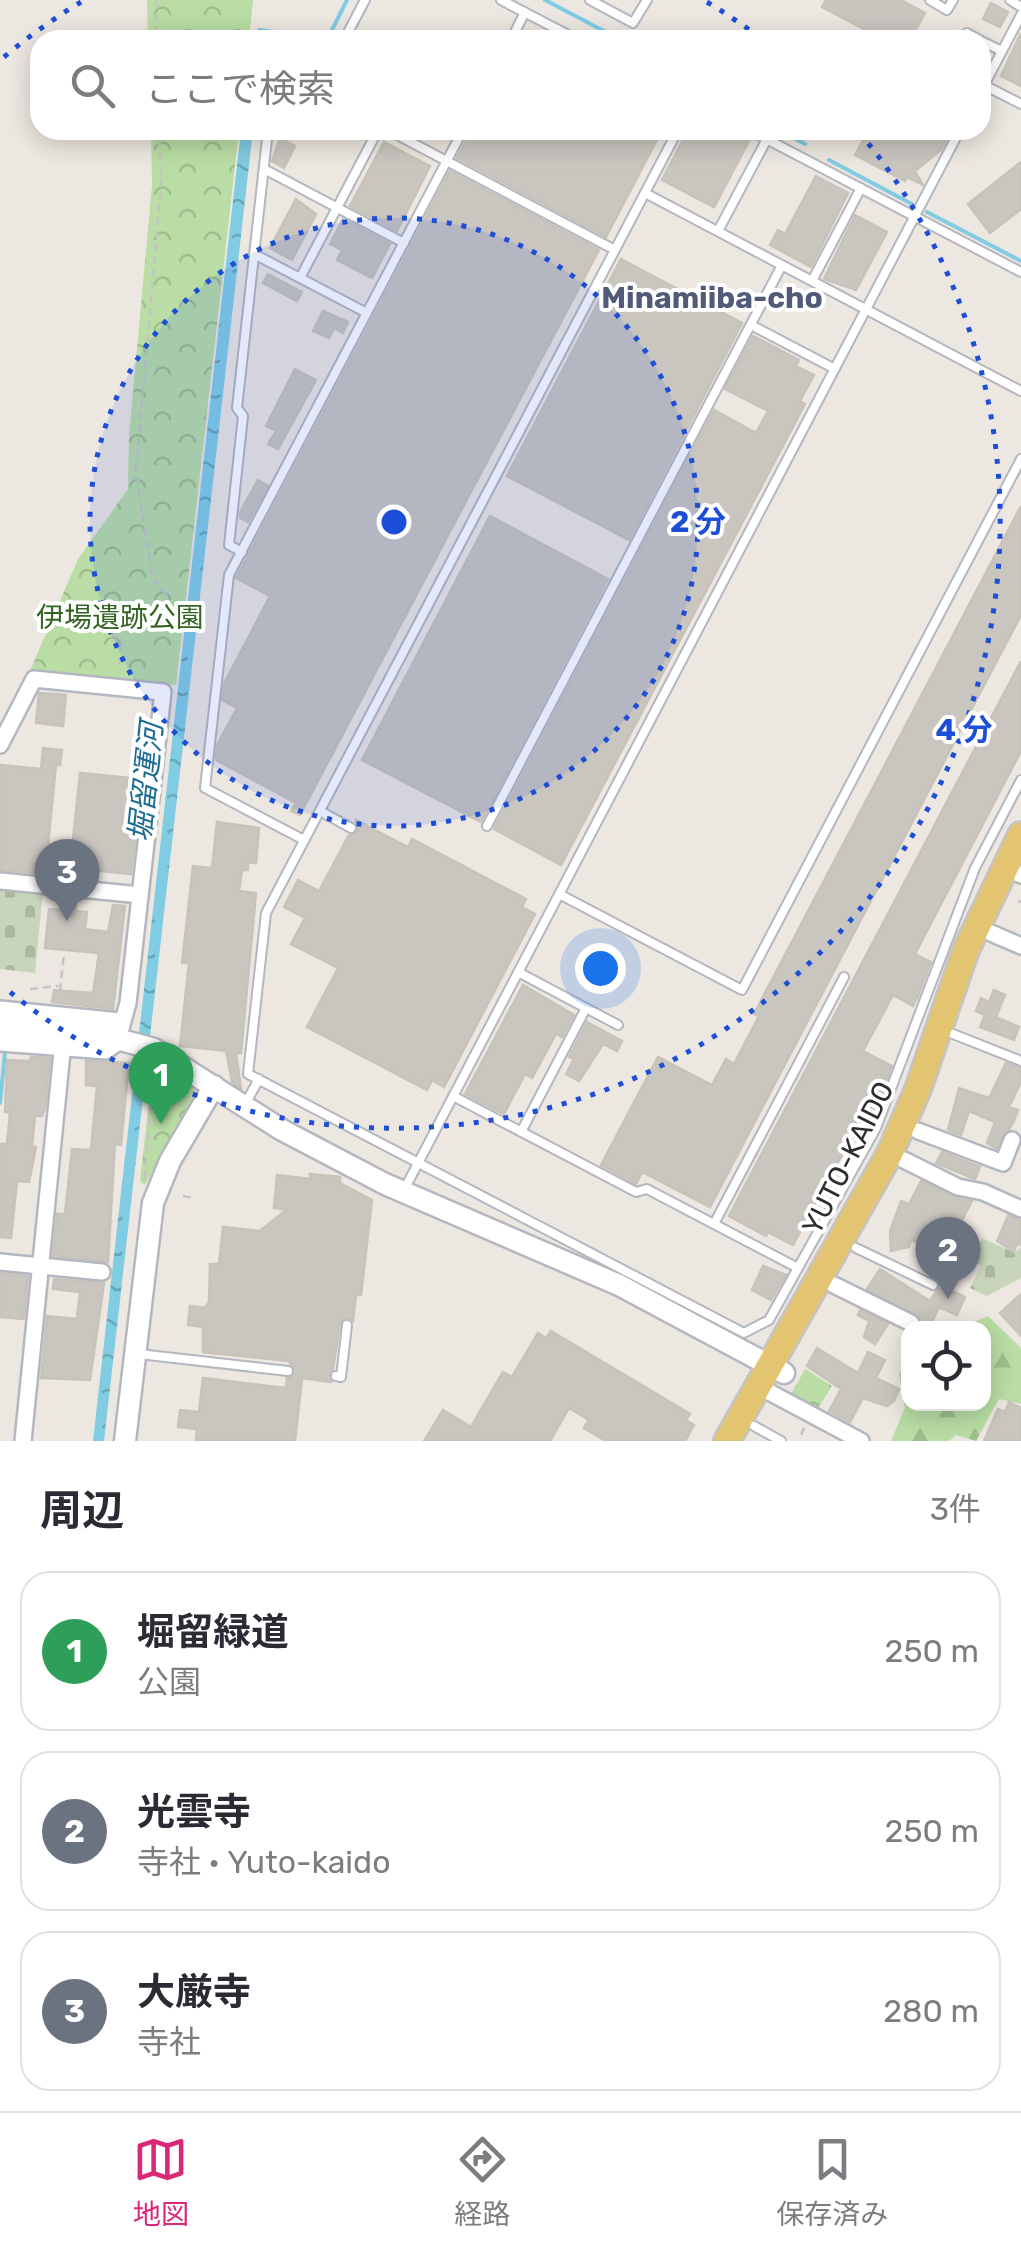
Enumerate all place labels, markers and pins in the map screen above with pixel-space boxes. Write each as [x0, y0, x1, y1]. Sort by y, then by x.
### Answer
centre of rings [376, 504, 412, 540]
pin: 3 [34, 838, 100, 921]
pin: 1 [128, 1042, 194, 1124]
pin: 2 [916, 1216, 980, 1299]

